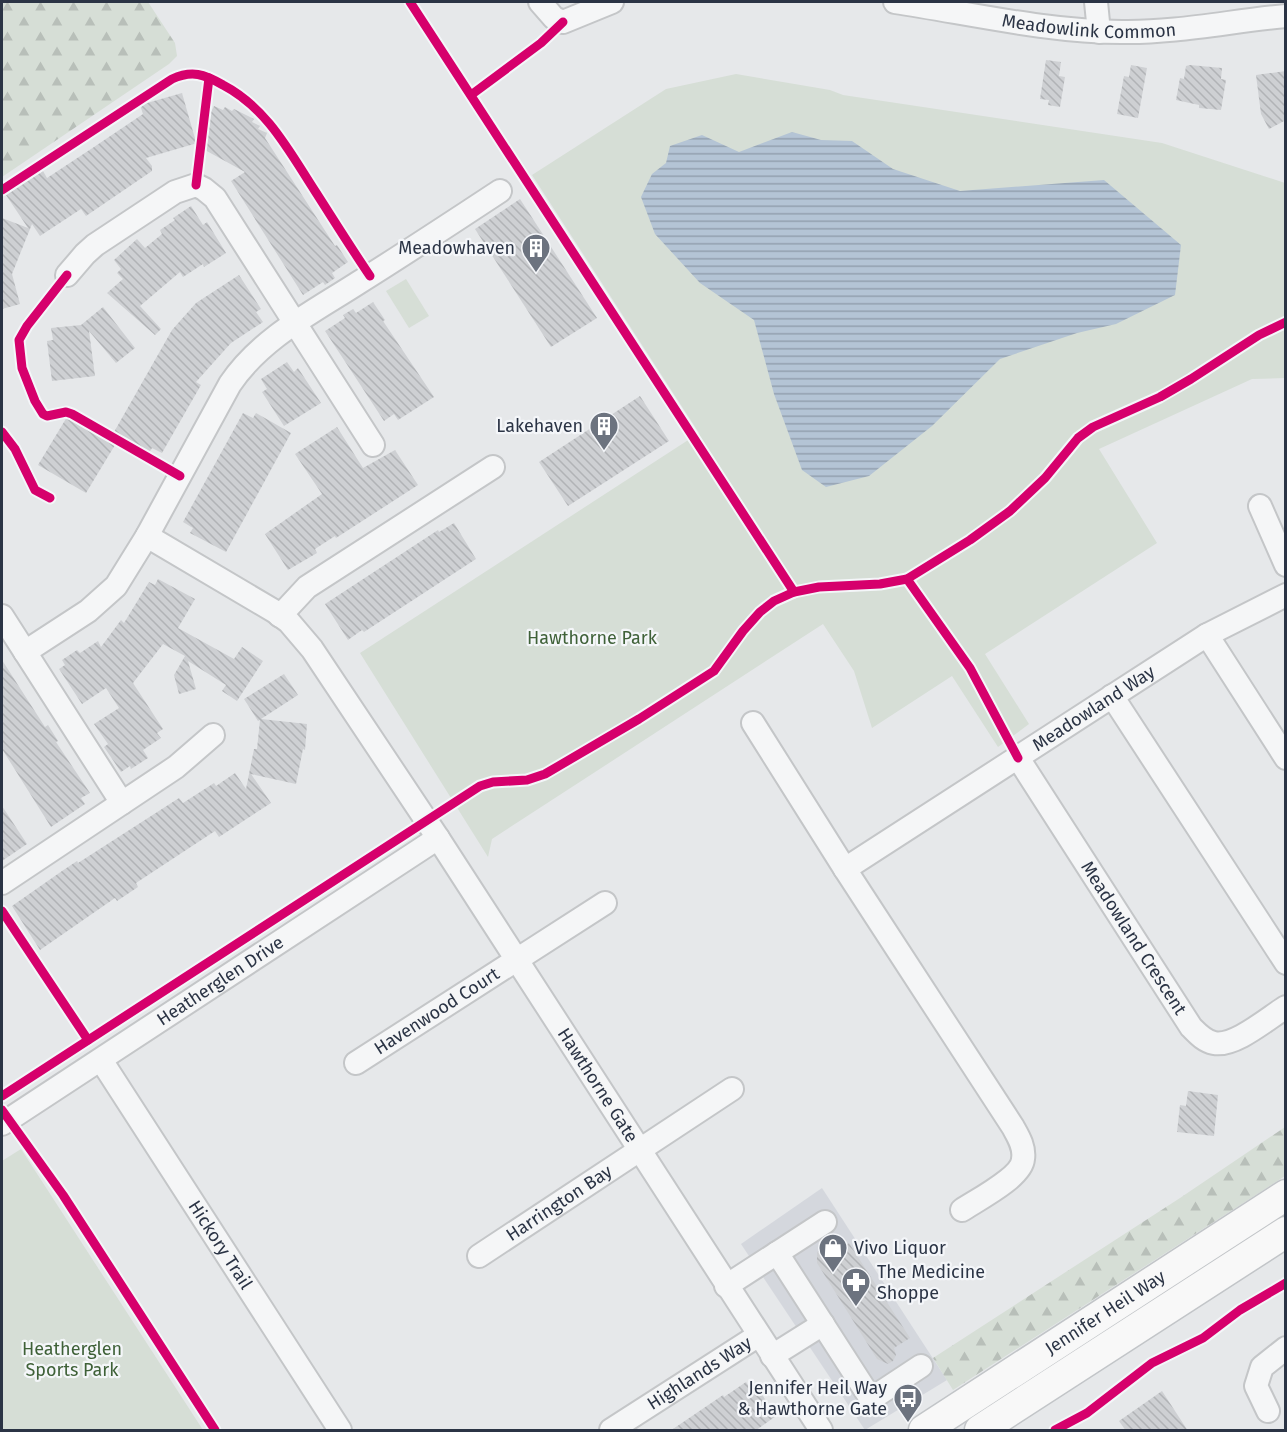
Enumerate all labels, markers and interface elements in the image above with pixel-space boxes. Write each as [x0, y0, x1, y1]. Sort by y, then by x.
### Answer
street label: Meadowlink Common [1000, 9, 1177, 43]
building icon: Meadowhaven [520, 232, 552, 274]
place label: Meadowhaven [398, 237, 515, 259]
building icon: Lakehaven [588, 410, 620, 452]
place label: Lakehaven [496, 415, 583, 437]
park label: Hawthorne Park [527, 627, 658, 649]
street label: Meadowland Way [1028, 661, 1159, 756]
street label: Meadowland Crescent [1076, 857, 1192, 1019]
street label: Heatherglen Drive [153, 931, 288, 1030]
street label: Havenwood Court [370, 962, 504, 1059]
street label: Hawthorne Gate [553, 1024, 643, 1146]
street label: Harrington Bay [502, 1160, 616, 1246]
street label: Hickory Trail [184, 1196, 257, 1293]
shop icon: Vivo Liquor [817, 1232, 849, 1274]
place label: Vivo Liquor [854, 1237, 946, 1259]
place label: The Medicine Shoppe [877, 1261, 985, 1304]
street label: Jennifer Heil Way [1041, 1265, 1170, 1359]
pharmacy icon: The Medicine Shoppe [840, 1266, 872, 1308]
street label: Highlands Way [643, 1332, 756, 1415]
park label: Heatherglen Sports Park [22, 1338, 122, 1381]
place label: Jennifer Heil Way & Hawthorne Gate [737, 1377, 887, 1420]
bus stop icon: Jennifer Heil Way & Hawthorne Gate [892, 1382, 924, 1424]

